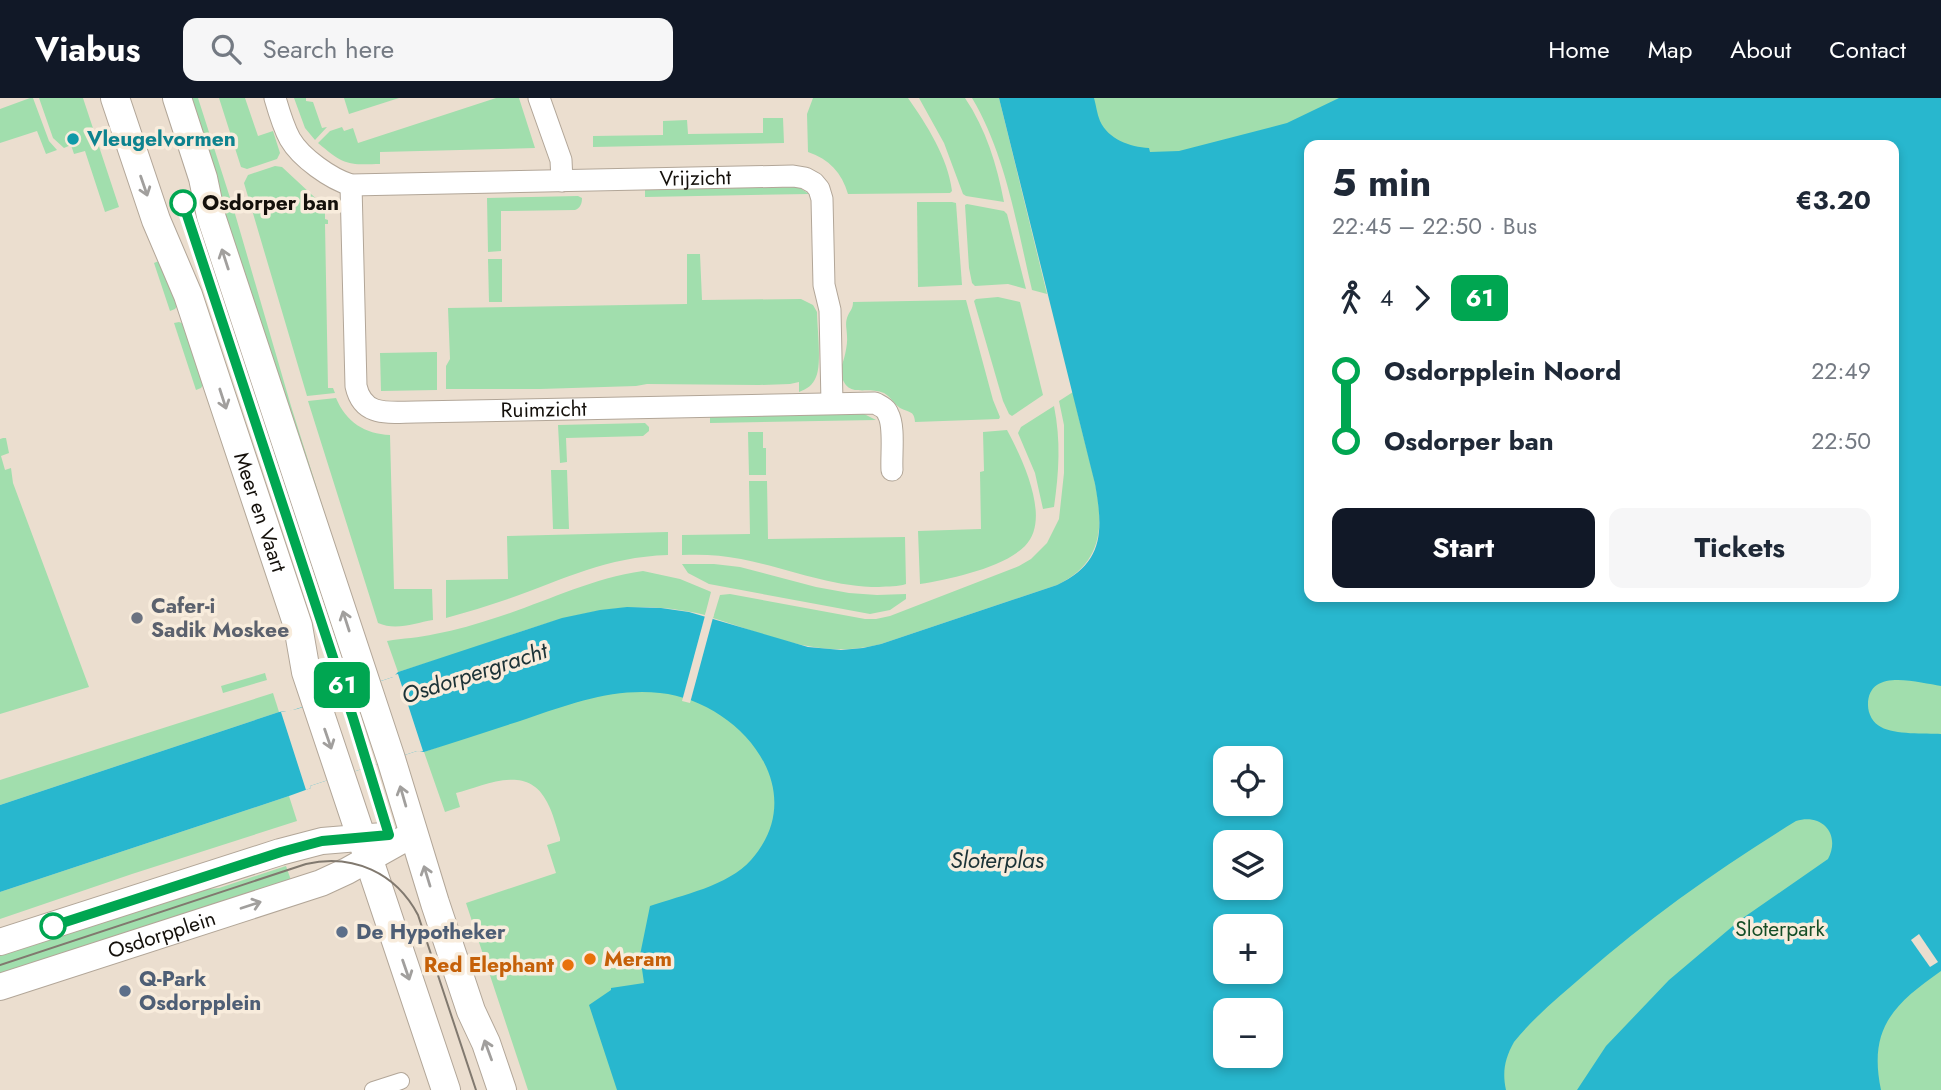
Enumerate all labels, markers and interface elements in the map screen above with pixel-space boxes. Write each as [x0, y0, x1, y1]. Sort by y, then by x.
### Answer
search box [183, 18, 673, 81]
text: Viabus [35, 26, 141, 73]
icon: search [207, 30, 245, 68]
text: Search here [263, 30, 394, 68]
text: Home [1548, 32, 1610, 67]
text: Map [1648, 32, 1692, 67]
text: About [1730, 32, 1791, 67]
text: Contact [1829, 32, 1906, 67]
place label: Vleugelvormen [86, 124, 236, 154]
marker: Vleugelvormen [65, 131, 81, 147]
text: 5 min [1332, 155, 1431, 210]
street label: Vrijzicht [659, 162, 732, 194]
one-way arrow [138, 175, 151, 197]
text: €3.20 [1796, 181, 1871, 219]
place label: Osdorper ban [202, 188, 339, 218]
marker: Osdorper ban [170, 190, 196, 216]
text: 22:45 – 22:50 · Bus [1332, 209, 1537, 243]
one-way arrow [218, 248, 231, 270]
icon: walk [1332, 279, 1370, 317]
icon: forward [1403, 279, 1441, 317]
text: 61 [1465, 280, 1494, 315]
text: 4 [1380, 281, 1393, 315]
text: Osdorpplein Noord [1384, 352, 1621, 390]
text: 22:49 [1811, 354, 1871, 388]
one-way arrow [218, 388, 230, 410]
street label: Ruimzicht [500, 394, 587, 425]
text: Osdorper ban [1384, 422, 1554, 460]
text: 22:50 [1811, 424, 1871, 458]
street label: Meer en Vaart [226, 448, 294, 576]
button: Start [1332, 508, 1595, 588]
button: Tickets [1609, 508, 1871, 588]
place label: Cafer-i Sadik Moskee [151, 591, 289, 645]
marker: Cafer-i Sadik Moskee [129, 610, 145, 626]
one-way arrow [339, 610, 351, 632]
water label: Osdorpergracht [397, 633, 553, 713]
line badge: 61 [310, 662, 374, 708]
text: 61 [328, 667, 356, 702]
one-way arrow [323, 728, 335, 750]
map controls [1213, 746, 1283, 1068]
button: locate [1213, 746, 1283, 816]
one-way arrow [396, 785, 409, 808]
button: layers [1213, 830, 1283, 900]
water label: Sloterplas [950, 843, 1045, 877]
one-way arrow [420, 865, 433, 887]
one-way arrow [240, 898, 262, 911]
street label: Osdorpplein [104, 903, 220, 966]
unlabelled marker [40, 913, 66, 939]
button: + [1213, 914, 1283, 984]
park label: Sloterpark [1735, 914, 1825, 944]
place label: De Hypotheker [356, 917, 506, 947]
marker: De Hypotheker [334, 924, 350, 940]
place label: Meram [604, 944, 672, 974]
place label: Red Elephant [424, 950, 554, 980]
marker: Meram [582, 951, 598, 967]
marker: Red Elephant [560, 957, 576, 973]
one-way arrow [401, 959, 414, 981]
place label: Q-Park Osdorpplein [139, 964, 261, 1018]
marker: Q-Park Osdorpplein [117, 983, 133, 999]
button: − [1213, 998, 1283, 1068]
one-way arrow [481, 1039, 493, 1061]

